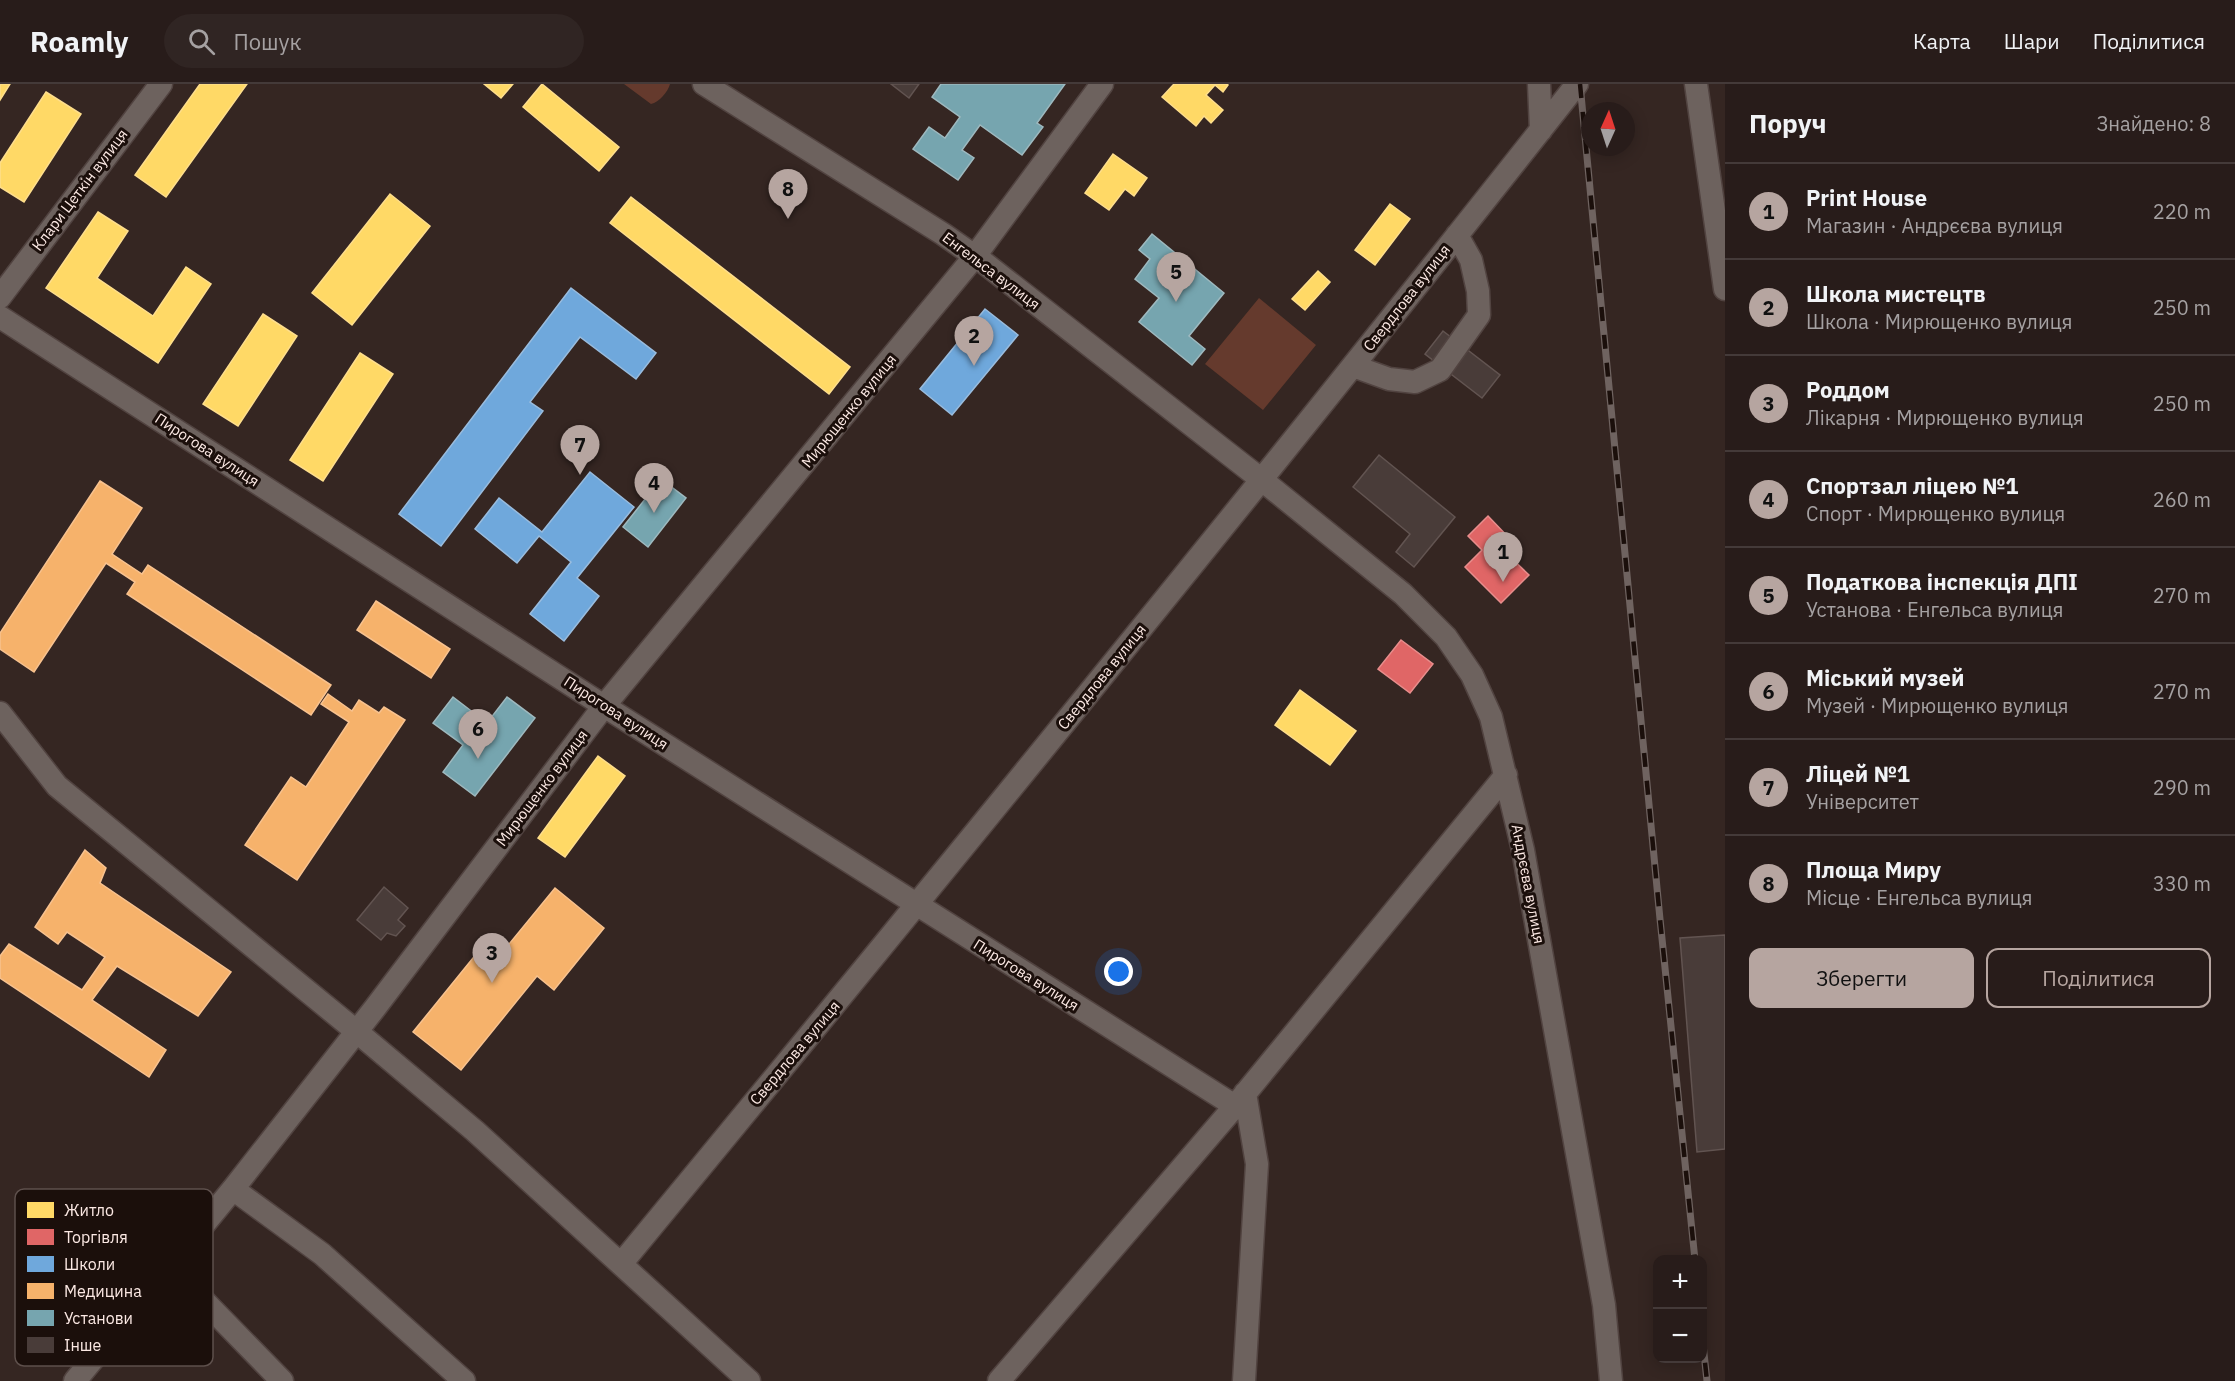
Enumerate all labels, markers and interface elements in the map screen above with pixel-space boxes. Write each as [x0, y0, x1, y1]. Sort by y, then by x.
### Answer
search box [164, 14, 584, 68]
text: Roamly [30, 23, 128, 60]
icon: search [185, 25, 218, 58]
text: Пошук [233, 27, 302, 56]
text: Карта [1913, 27, 1971, 55]
text: Шари [2004, 27, 2060, 55]
text: Поділитися [2093, 27, 2205, 55]
north arrow [1581, 102, 1635, 156]
text: Поруч [1749, 106, 1827, 140]
text: Знайдено: 8 [2097, 110, 2211, 137]
street label: Клари Цеткін вулиця [28, 125, 132, 254]
pin: 8 [768, 170, 808, 219]
text: Print House [1806, 183, 1927, 212]
text: 1 [1763, 198, 1775, 225]
text: 220 m [2153, 198, 2211, 225]
text: Магазин · Андрєєва вулиця [1806, 212, 2063, 239]
street label: Енгельса вулиця [939, 228, 1044, 313]
street label: Свердлова вулиця [1359, 241, 1454, 355]
pin: 5 [1156, 252, 1196, 302]
text: Школа мистецтв [1806, 279, 1986, 308]
text: 2 [1763, 294, 1775, 321]
text: 250 m [2153, 294, 2211, 321]
text: Школа · Мирющенко вулиця [1806, 308, 2072, 335]
pin: 2 [954, 316, 994, 366]
street label: Мирющенко вулиця [797, 350, 900, 471]
text: Роддом [1806, 375, 1890, 404]
text: 3 [1763, 390, 1775, 417]
text: 250 m [2153, 390, 2211, 417]
text: Лікарня · Мирющенко вулиця [1806, 404, 2084, 431]
street label: Пирогова вулиця [152, 409, 263, 490]
pin: 7 [560, 426, 600, 475]
pin: 4 [634, 464, 674, 513]
text: Спортзал ліцею №1 [1806, 471, 2019, 500]
text: 4 [1763, 486, 1775, 513]
text: 260 m [2153, 486, 2211, 513]
text: Спорт · Мирющенко вулиця [1806, 500, 2065, 527]
pin: 1 [1484, 532, 1522, 582]
text: Податкова інспекція ДПІ [1806, 567, 2078, 596]
text: 5 [1763, 582, 1775, 609]
text: 270 m [2153, 582, 2211, 609]
text: Установа · Енгельса вулиця [1806, 596, 2063, 623]
street label: Свердлова вулиця [1053, 620, 1150, 733]
text: Міський музей [1806, 663, 1964, 692]
street label: Пирогова вулиця [561, 672, 672, 753]
text: 6 [1763, 678, 1775, 705]
text: 270 m [2153, 678, 2211, 705]
text: Музей · Мирющенко вулиця [1806, 692, 2068, 719]
pin: 6 [458, 710, 498, 759]
street label: Мирющенко вулиця [492, 726, 592, 850]
text: Ліцей №1 [1806, 759, 1910, 788]
text: 7 [1763, 774, 1775, 801]
text: 290 m [2153, 774, 2211, 801]
text: Університет [1806, 788, 1919, 815]
street label: Андрєєва вулиця [1508, 823, 1549, 945]
text: Площа Миру [1806, 855, 1941, 884]
text: 8 [1763, 870, 1775, 897]
text: 330 m [2153, 870, 2211, 897]
text: Місце · Енгельса вулиця [1806, 884, 2033, 911]
pin: 3 [472, 934, 512, 983]
street label: Пирогова вулиця [970, 935, 1082, 1015]
button: Зберегти [1749, 948, 1974, 1008]
button: Поділитися [1986, 948, 2211, 1008]
your location [1104, 957, 1133, 986]
street label: Свердлова вулиця [746, 997, 844, 1109]
legend [15, 1189, 213, 1366]
text: Житло [64, 1200, 114, 1220]
text: Торгівля [64, 1227, 128, 1247]
text: Школи [64, 1254, 115, 1274]
map controls [1653, 1255, 1707, 1363]
button: + [1653, 1255, 1707, 1309]
text: Медицина [64, 1281, 142, 1301]
text: Установи [64, 1308, 133, 1328]
button: − [1653, 1309, 1707, 1363]
text: Інше [64, 1335, 102, 1355]

